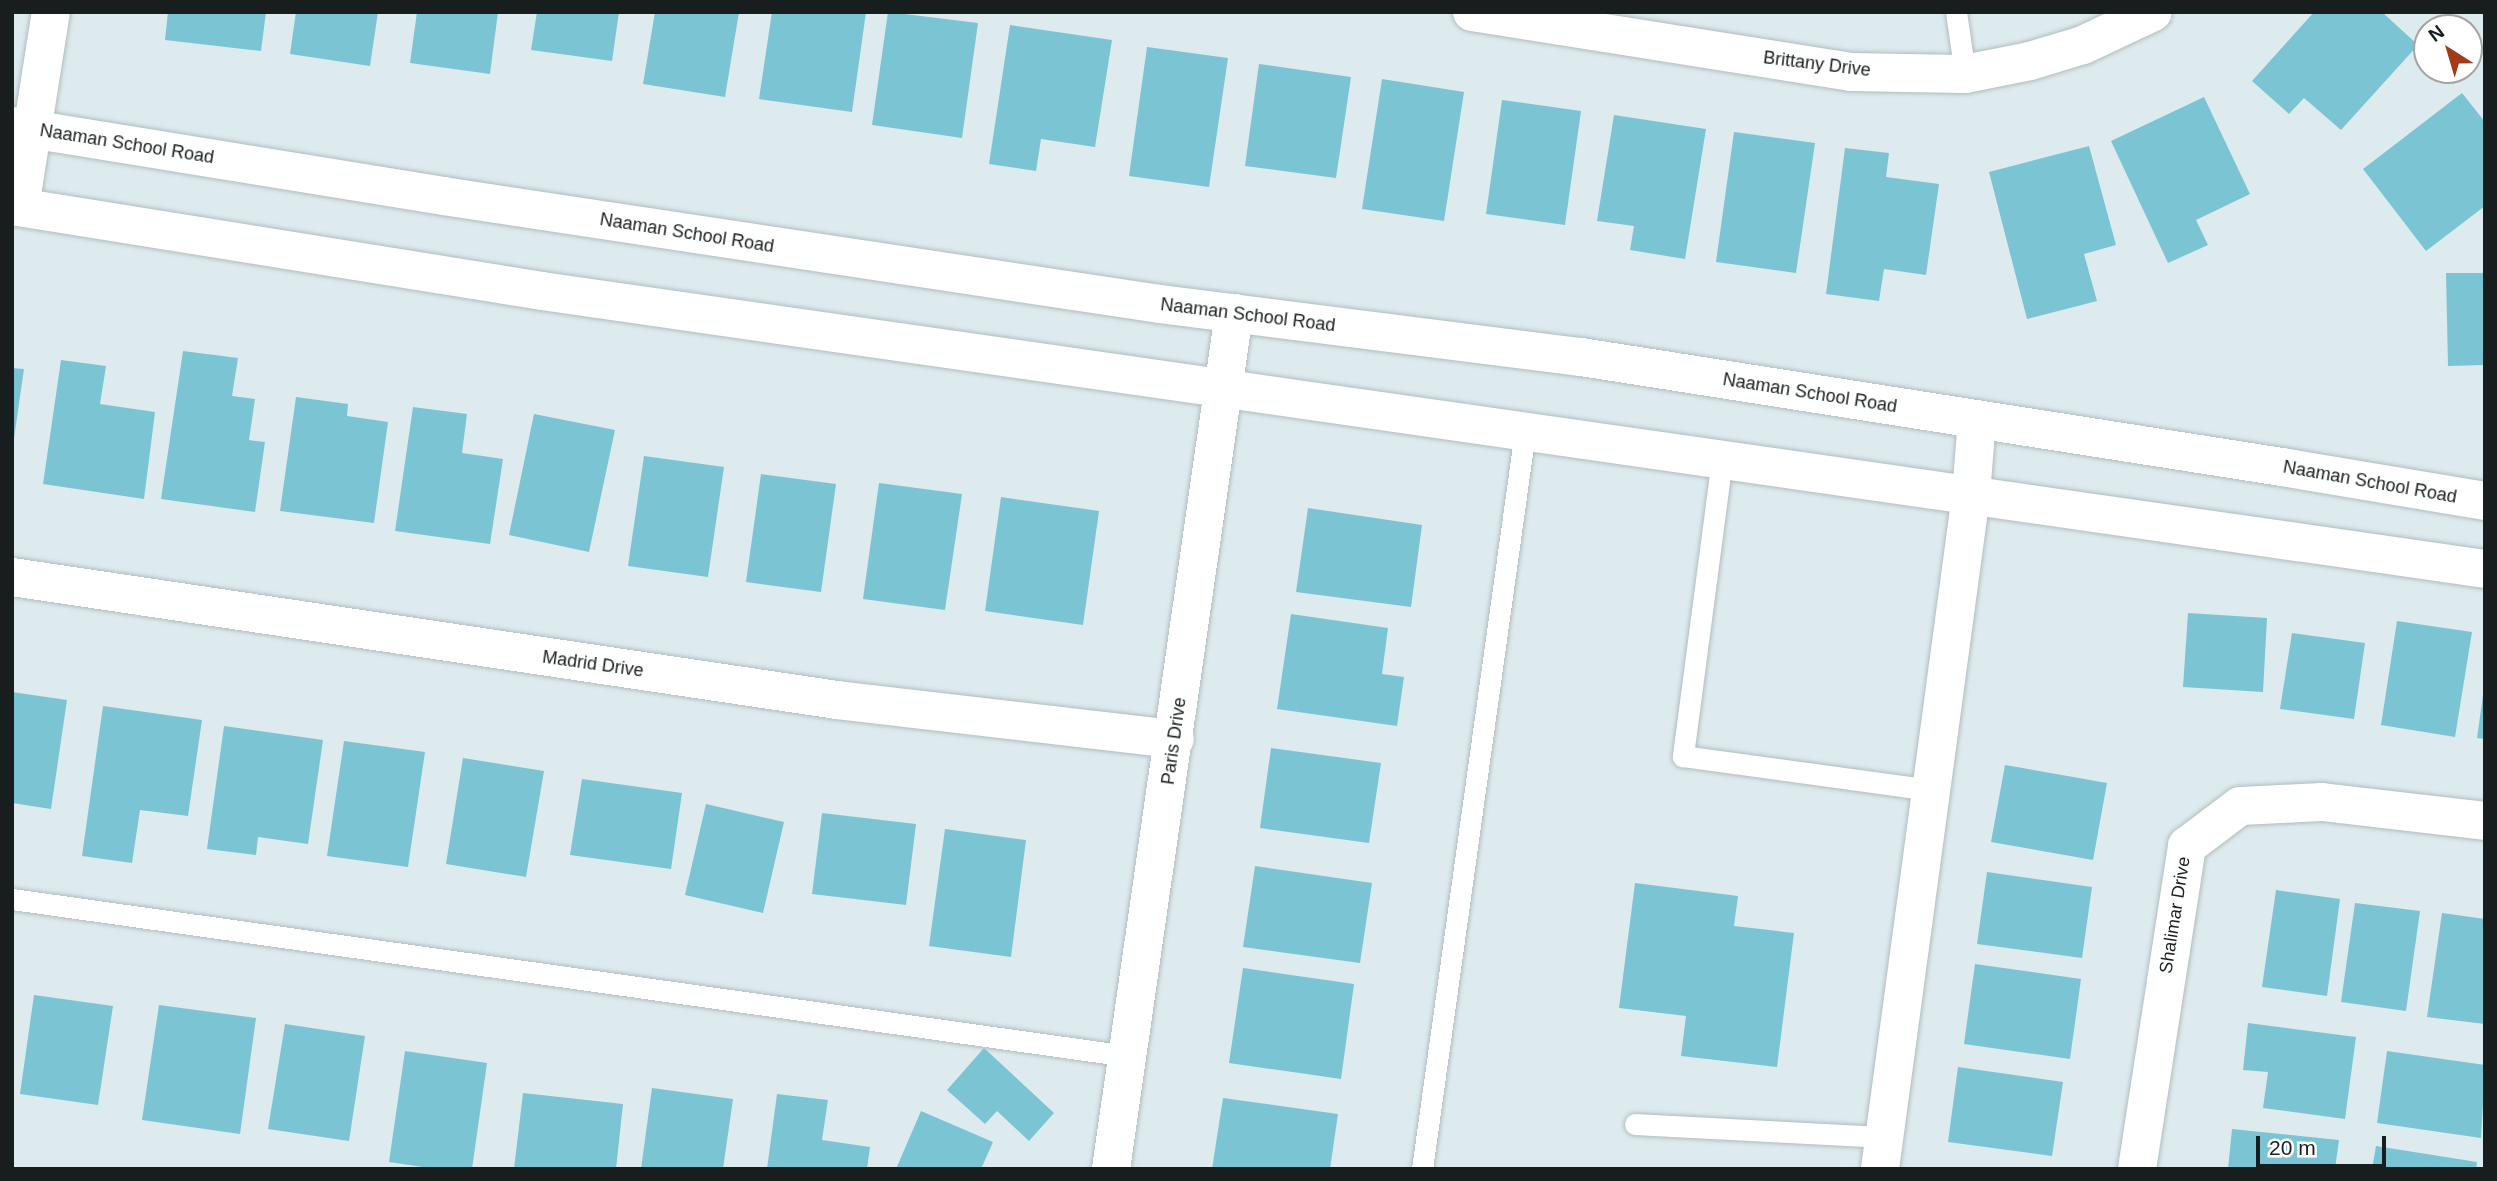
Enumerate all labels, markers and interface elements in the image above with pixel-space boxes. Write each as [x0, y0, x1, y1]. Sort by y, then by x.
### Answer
north arrow [2413, 14, 2483, 84]
text: N [2424, 21, 2448, 46]
street label: Brittany Drive [1762, 47, 1872, 81]
street label: Naaman School Road [38, 120, 216, 168]
street label: Naaman School Road [598, 209, 776, 257]
street label: Naaman School Road [1159, 294, 1337, 336]
street label: Naaman School Road [1721, 369, 1899, 417]
street label: Naaman School Road [2281, 456, 2459, 508]
street label: Madrid Drive [541, 646, 645, 682]
street label: Paris Drive [1157, 696, 1191, 786]
street label: Shalimar Drive [2155, 855, 2195, 975]
scale bar [2259, 1122, 2388, 1166]
text: 20 m [2269, 1136, 2316, 1159]

